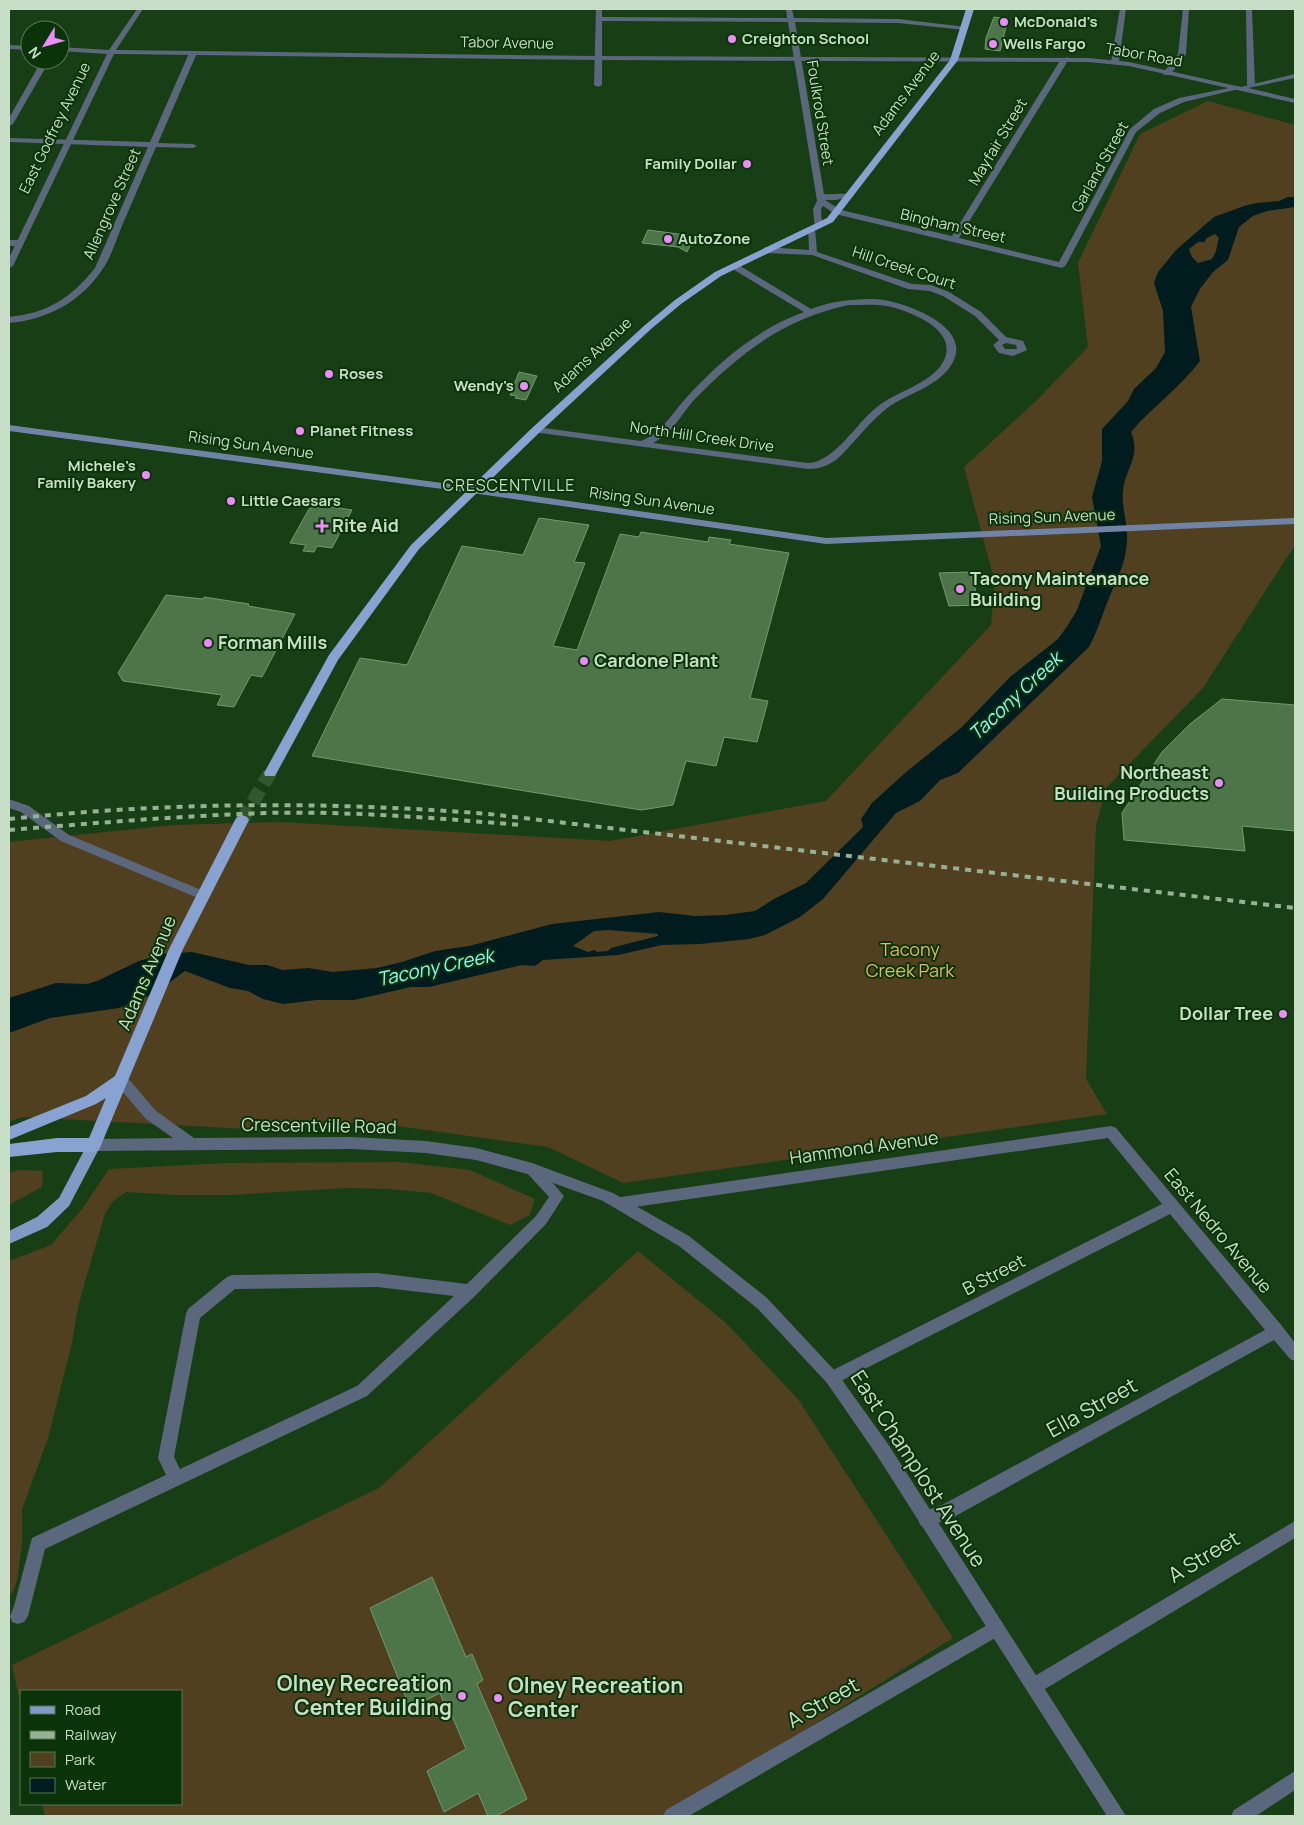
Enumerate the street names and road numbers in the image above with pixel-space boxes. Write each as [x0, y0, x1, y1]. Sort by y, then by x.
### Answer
street label: Tabor Avenue [460, 31, 554, 54]
street label: Tabor Road [1104, 37, 1184, 72]
street label: Adams Avenue [867, 46, 945, 140]
street label: East Godfrey Avenue [14, 58, 96, 197]
street label: Foulkrod Street [802, 59, 839, 167]
street label: Mayfair Street [963, 94, 1032, 189]
street label: Garland Street [1066, 118, 1133, 216]
street label: Allengrove Street [78, 145, 146, 263]
street label: Bingham Street [898, 203, 1008, 248]
street label: Hill Creek Court [850, 241, 959, 294]
street label: Adams Avenue [547, 312, 636, 397]
street label: North Hill Creek Drive [629, 416, 776, 457]
street label: Rising Sun Avenue [187, 425, 315, 464]
street label: Rising Sun Avenue [588, 481, 716, 520]
street label: Rising Sun Avenue [988, 504, 1116, 529]
street label: Adams Avenue [111, 912, 181, 1033]
street label: Crescentville Road [241, 1112, 397, 1138]
street label: Hammond Avenue [788, 1125, 940, 1169]
street label: East Nedro Avenue [1159, 1163, 1278, 1298]
street label: B Street [958, 1248, 1029, 1300]
street label: East Champlost Avenue [845, 1365, 993, 1572]
street label: Ella Street [1041, 1371, 1142, 1443]
street label: A Street [1162, 1524, 1245, 1589]
street label: A Street [781, 1670, 864, 1734]

